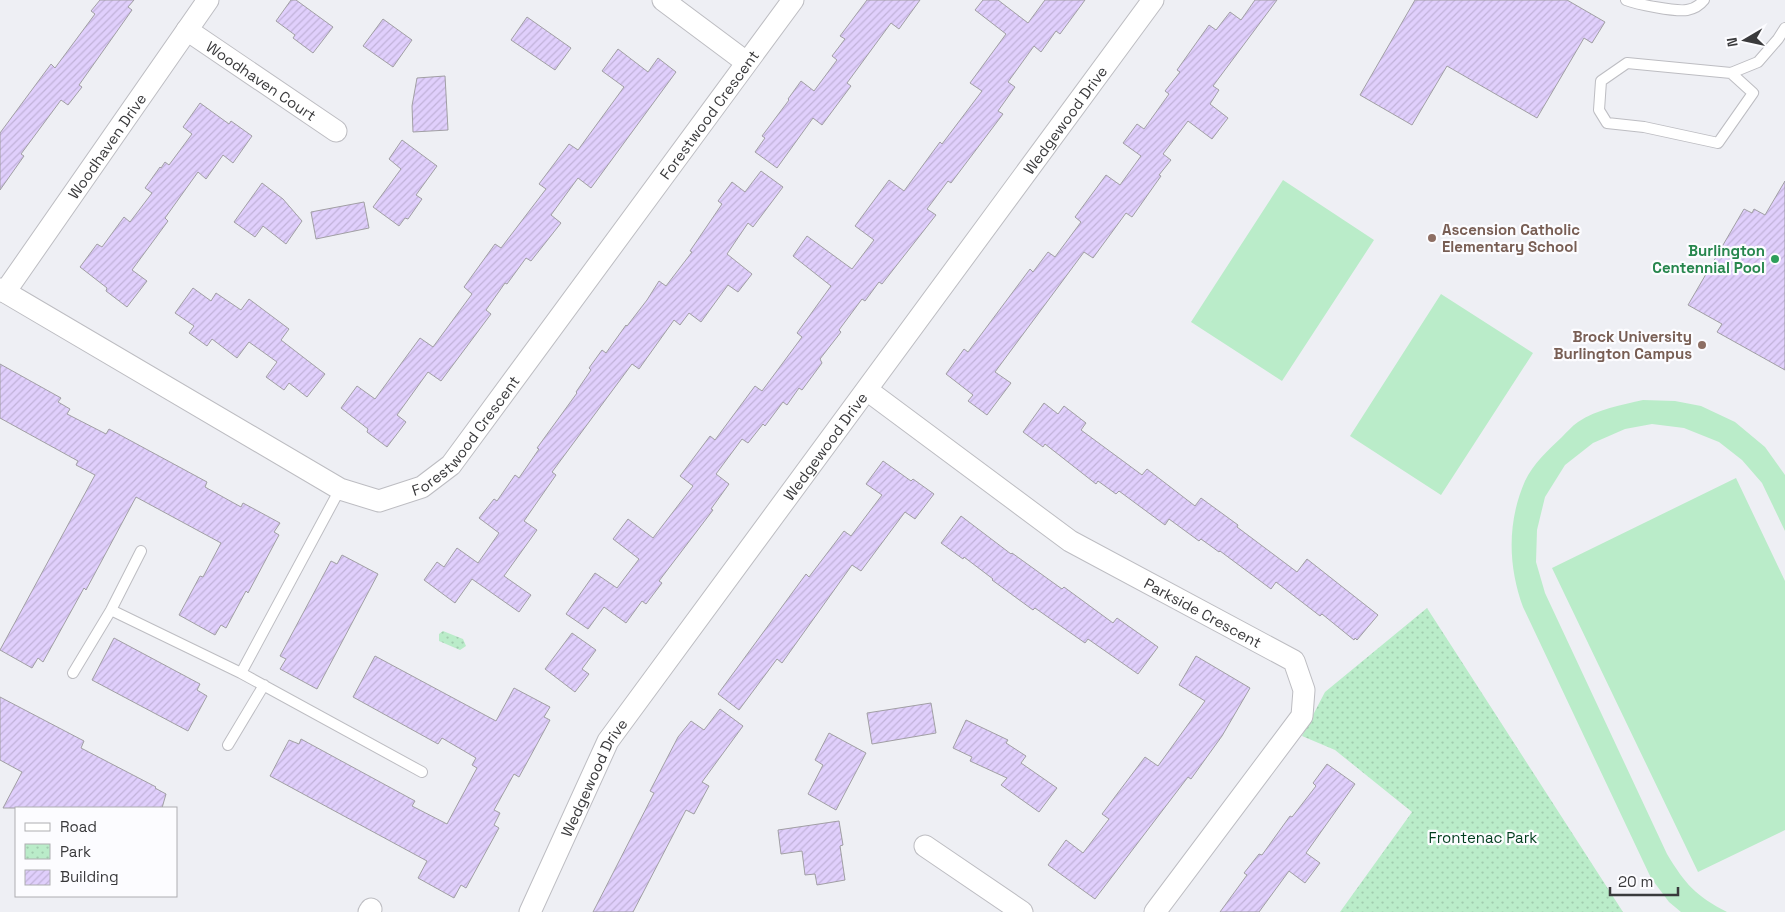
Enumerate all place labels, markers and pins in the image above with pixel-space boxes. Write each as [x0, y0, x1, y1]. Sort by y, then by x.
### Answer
place label: Ascension Catholic Elementary School [1442, 220, 1580, 256]
marker: Ascension Catholic Elementary School [1426, 232, 1438, 244]
place label: Burlington Centennial Pool [1652, 241, 1765, 277]
marker: Burlington Centennial Pool [1769, 253, 1781, 265]
place label: Brock University Burlington Campus [1553, 327, 1692, 363]
marker: Brock University Burlington Campus [1696, 339, 1708, 351]

